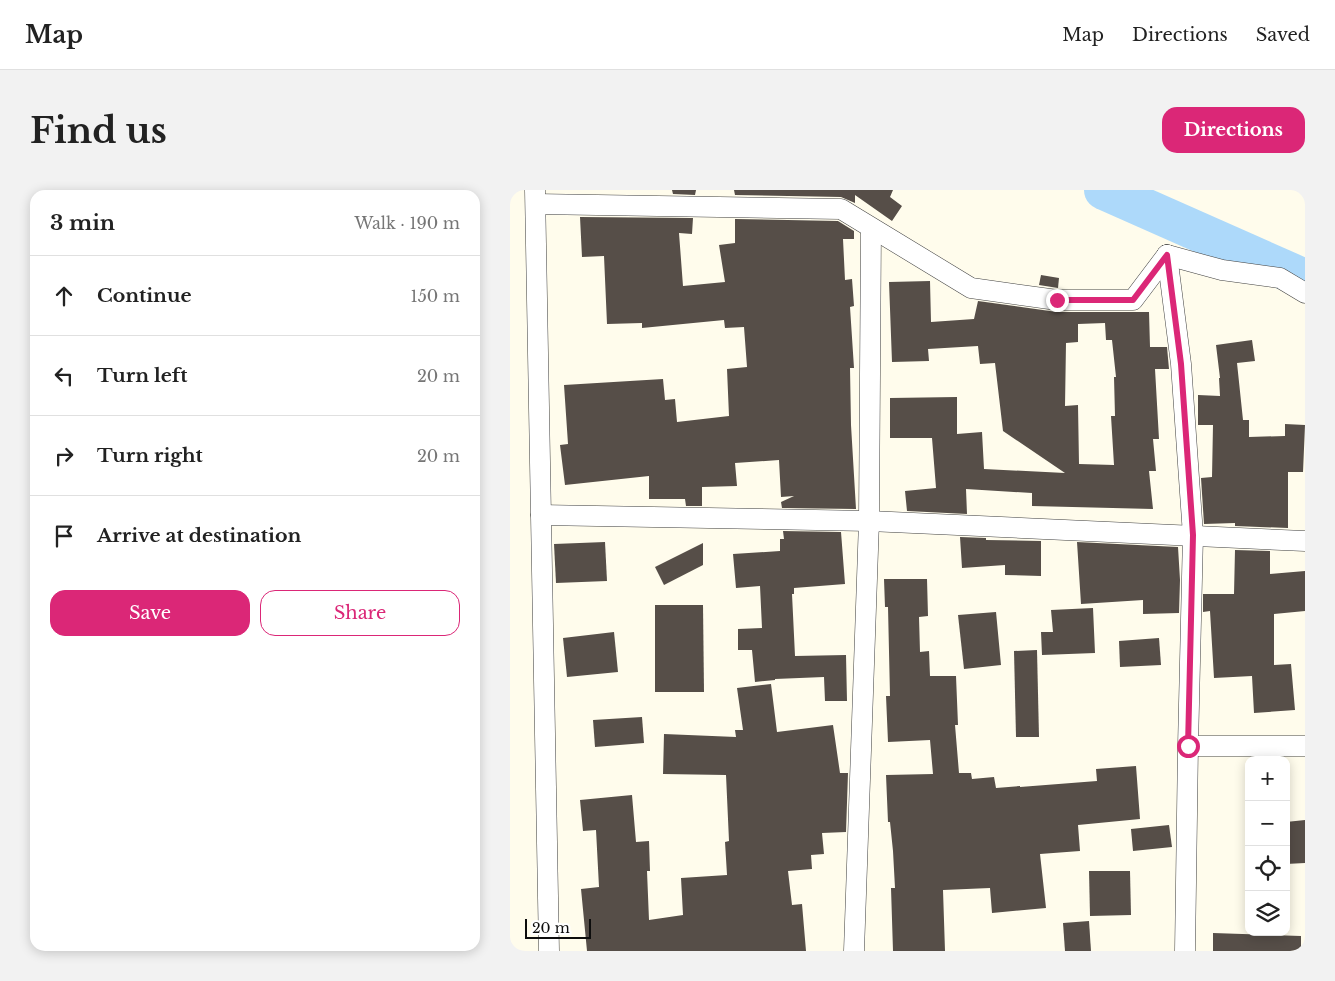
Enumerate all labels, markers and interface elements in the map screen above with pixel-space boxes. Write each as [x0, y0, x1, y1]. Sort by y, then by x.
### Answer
text: Map [25, 20, 83, 49]
text: Map [1062, 24, 1104, 46]
text: Directions [1132, 24, 1228, 46]
text: Saved [1256, 24, 1310, 46]
button: Directions [1162, 107, 1305, 153]
text: Find us [30, 109, 167, 152]
text: 3 min [50, 210, 115, 236]
text: Walk · 190 m [355, 213, 460, 233]
icon: ahead [50, 282, 78, 310]
text: Continue [97, 284, 192, 307]
text: 150 m [411, 286, 460, 306]
route end [1046, 289, 1069, 312]
icon: left [50, 362, 78, 390]
text: Turn left [97, 364, 188, 387]
text: 20 m [417, 366, 460, 386]
icon: right [50, 442, 78, 470]
text: Turn right [97, 444, 203, 467]
text: 20 m [417, 446, 460, 466]
icon: arrive [50, 522, 78, 550]
text: Arrive at destination [97, 524, 301, 547]
button: Save [50, 590, 250, 636]
button: Share [260, 590, 460, 636]
route start [1177, 735, 1200, 758]
map controls [1245, 756, 1290, 936]
button: + [1245, 756, 1290, 801]
button: − [1245, 801, 1290, 846]
button: locate [1245, 846, 1290, 891]
button: layers [1245, 891, 1290, 936]
scale bar [525, 916, 591, 939]
text: 20 m [532, 919, 570, 937]

